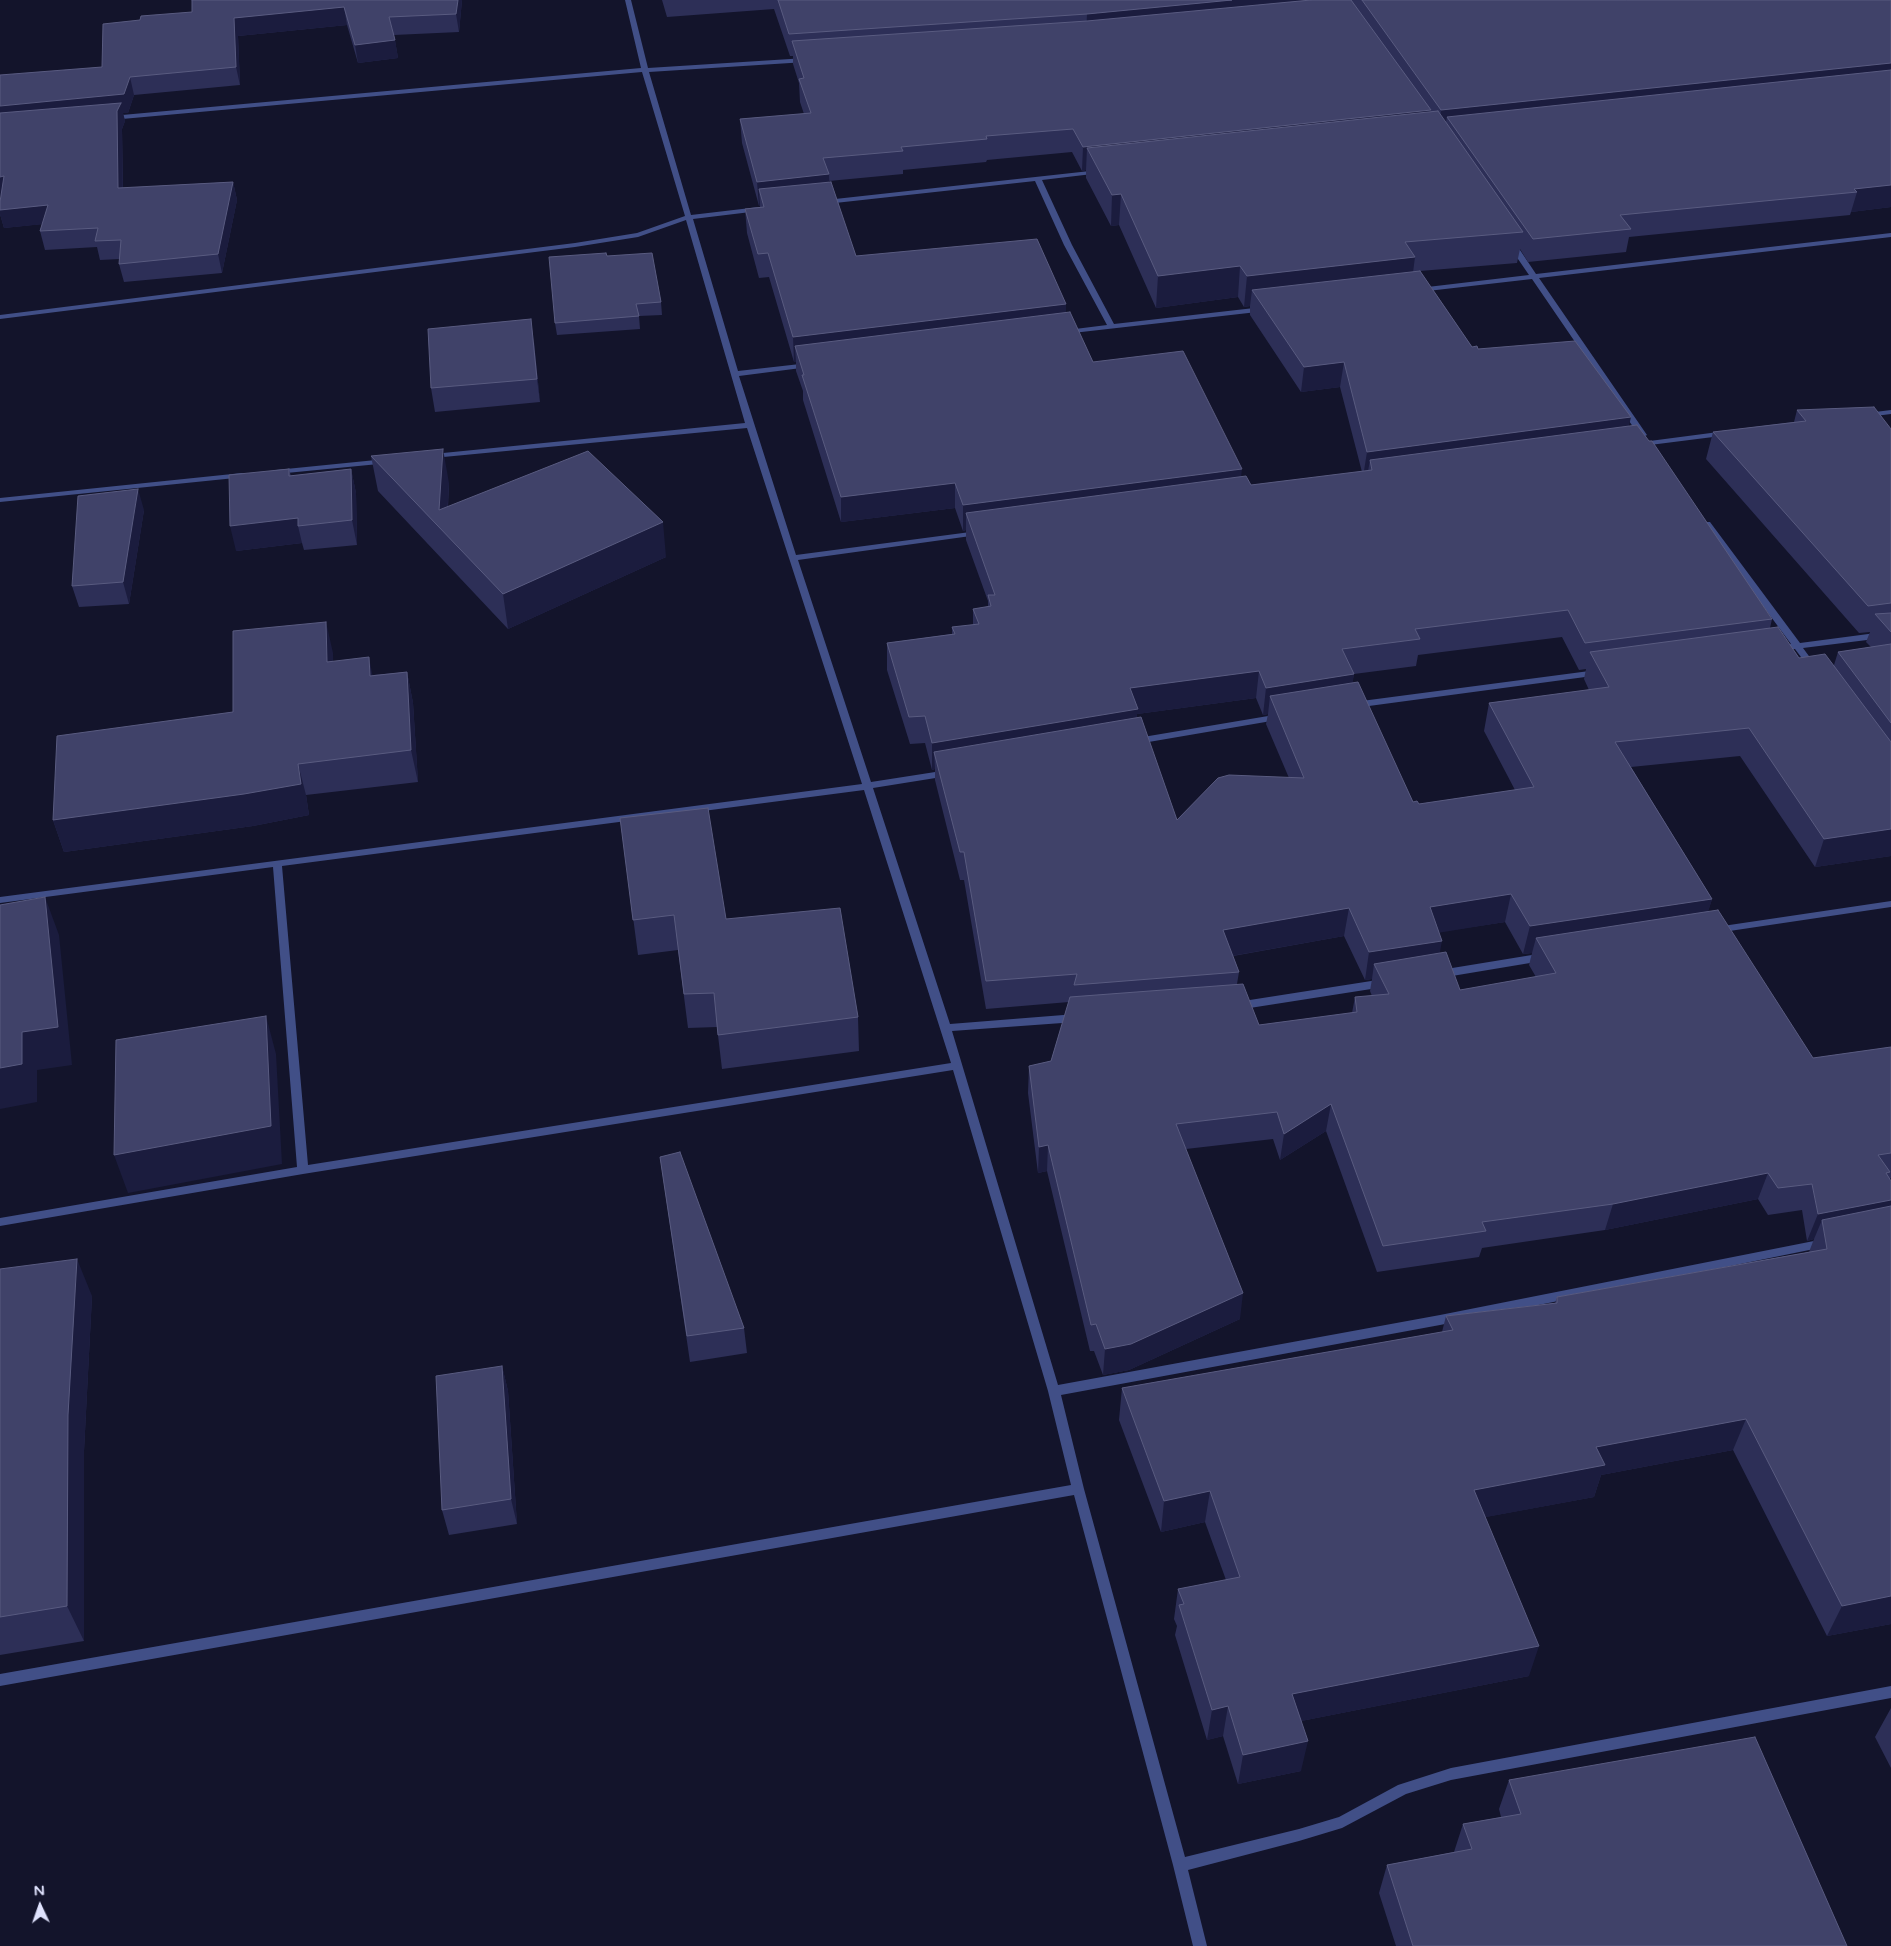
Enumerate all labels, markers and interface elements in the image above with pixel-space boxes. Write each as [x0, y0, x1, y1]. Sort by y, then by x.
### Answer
north arrow [15, 1881, 65, 1931]
text: N [33, 1882, 45, 1899]

